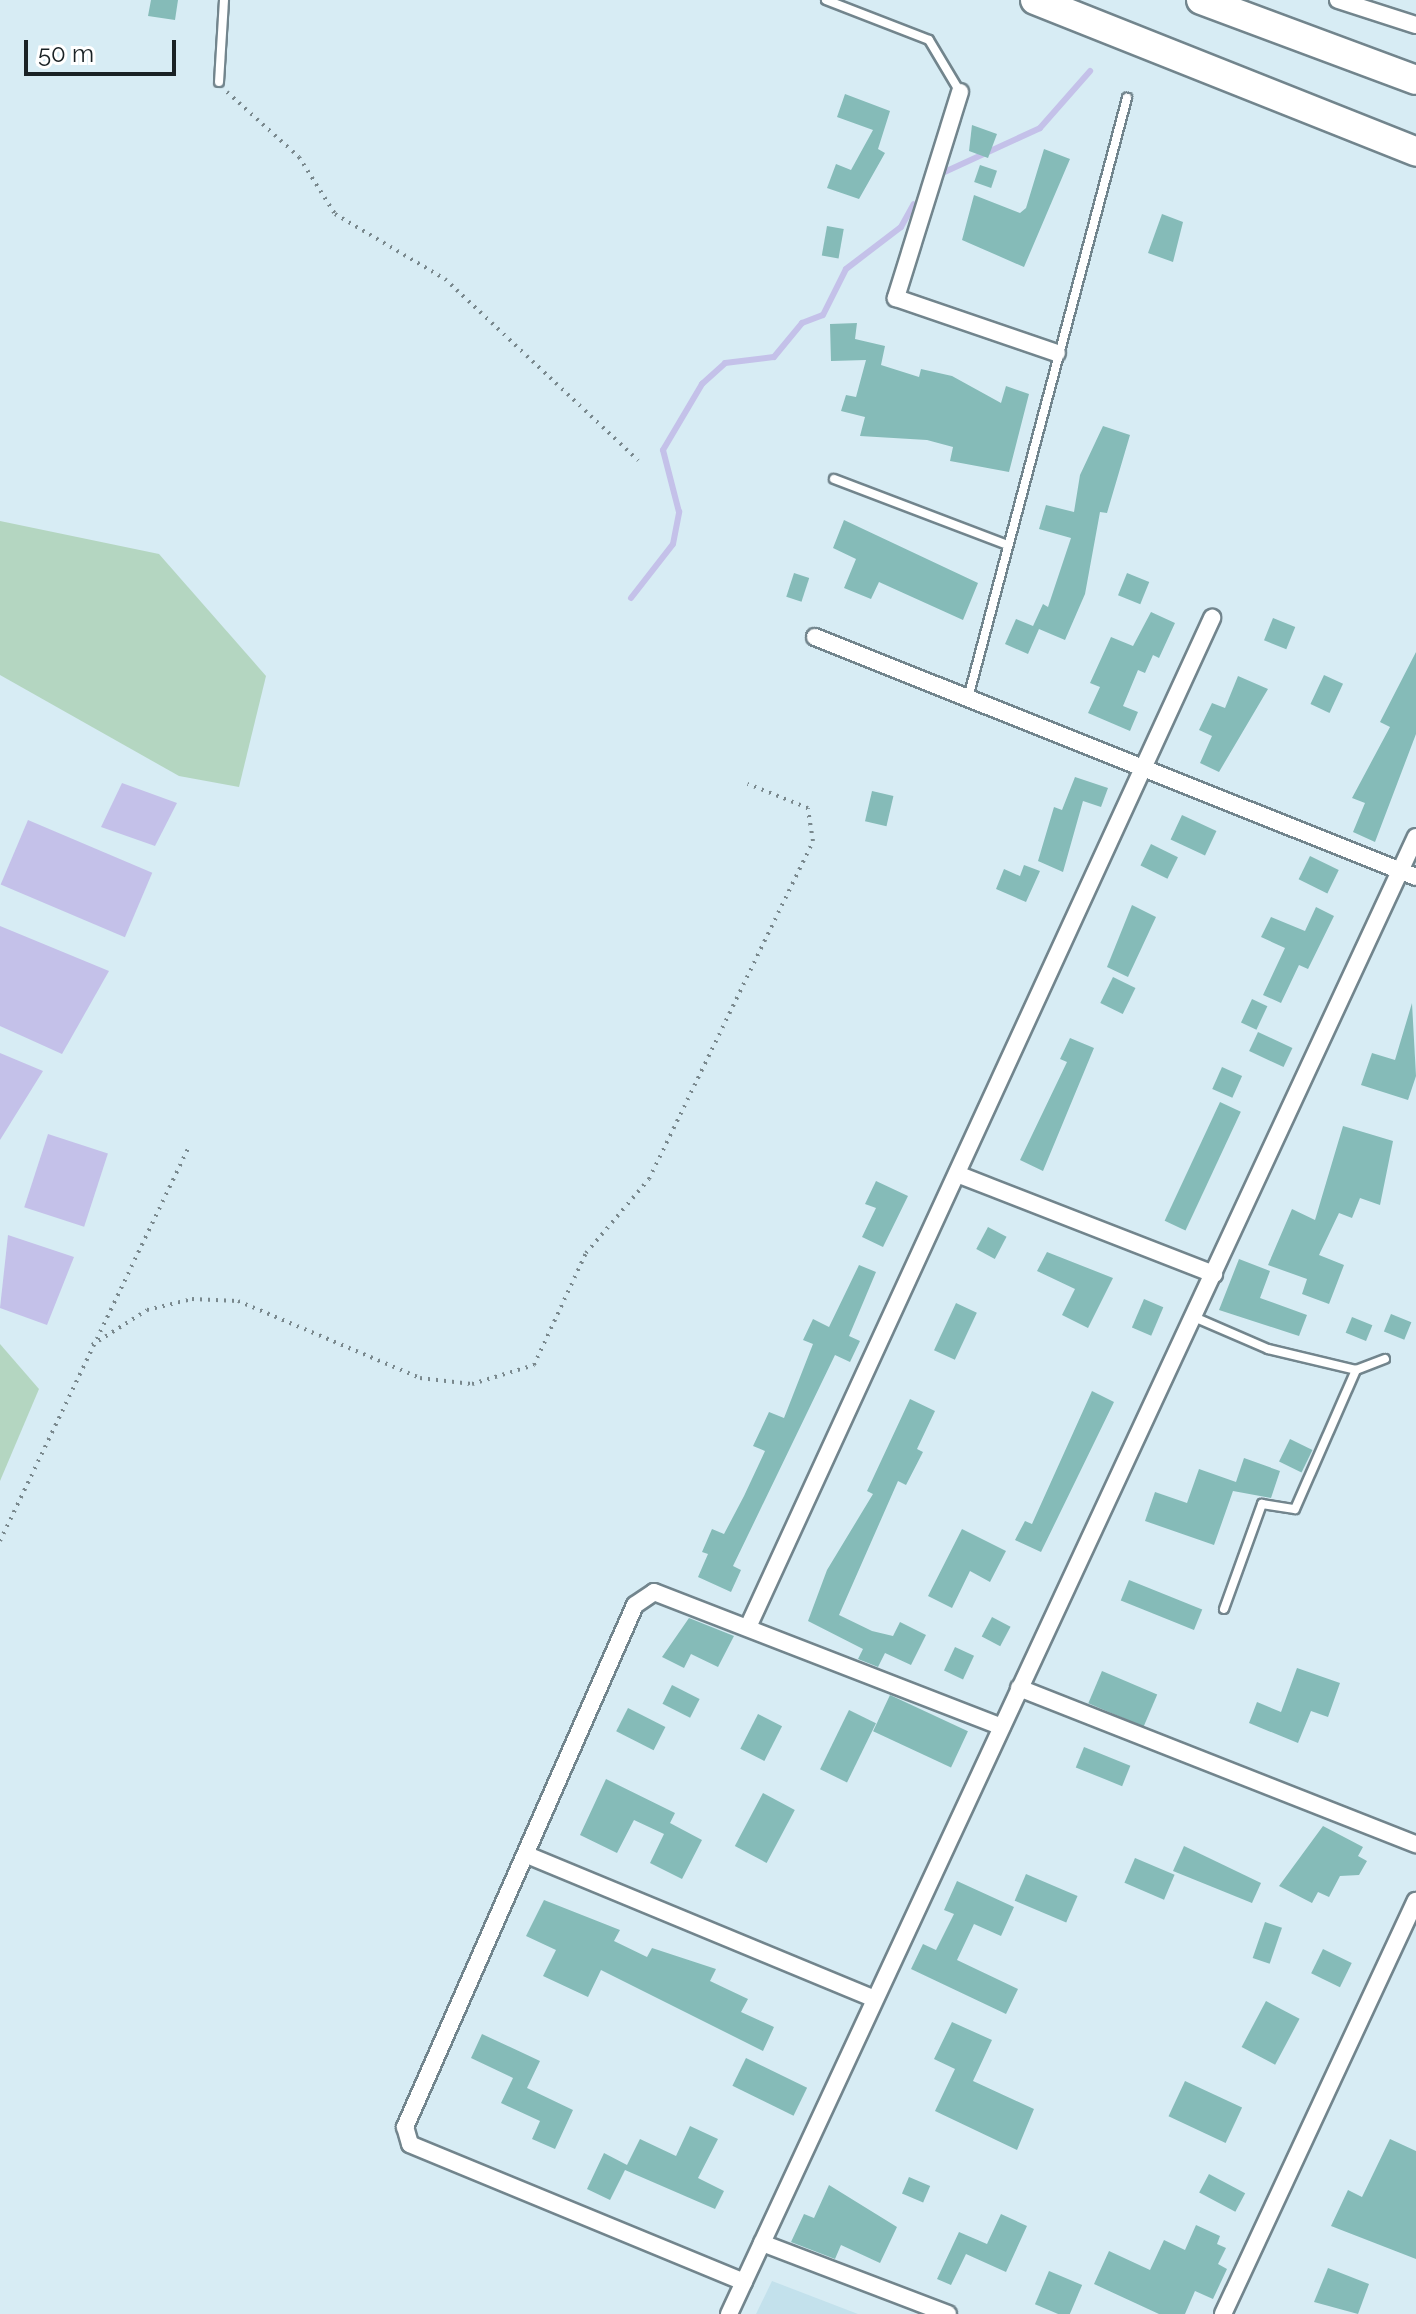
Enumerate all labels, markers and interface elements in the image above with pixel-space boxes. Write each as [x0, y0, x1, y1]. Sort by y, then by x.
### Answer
scale bar [28, 24, 180, 74]
text: 50 m [38, 39, 94, 68]

